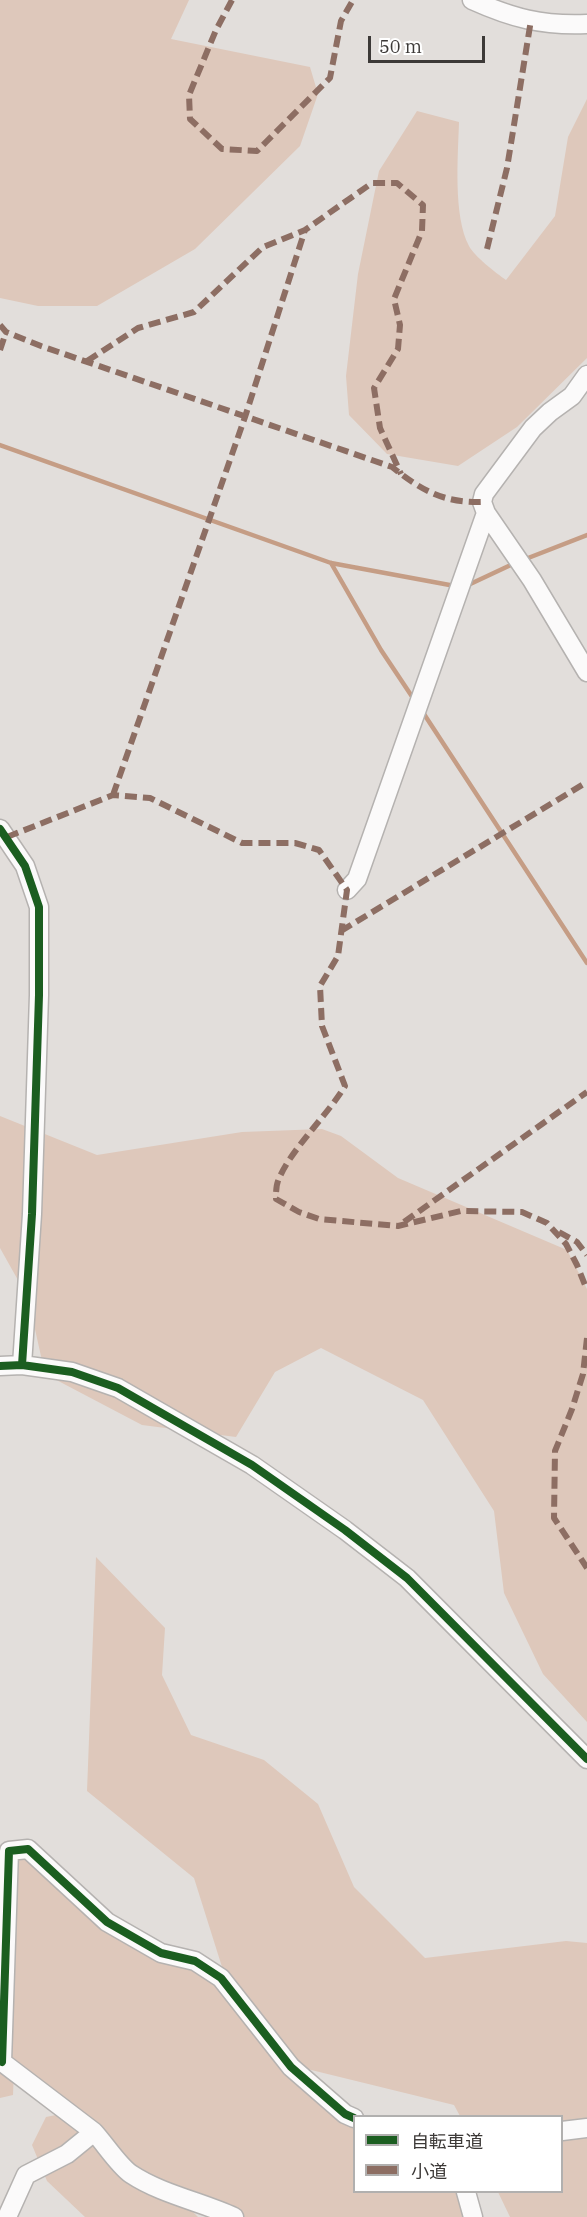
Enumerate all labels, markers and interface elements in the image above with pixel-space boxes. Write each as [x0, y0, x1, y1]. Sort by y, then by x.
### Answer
scale bar [371, 24, 488, 62]
text: 50 m [379, 35, 422, 58]
legend [353, 2115, 563, 2193]
text: 自転車道 [411, 2130, 483, 2153]
text: 小道 [411, 2160, 447, 2183]

